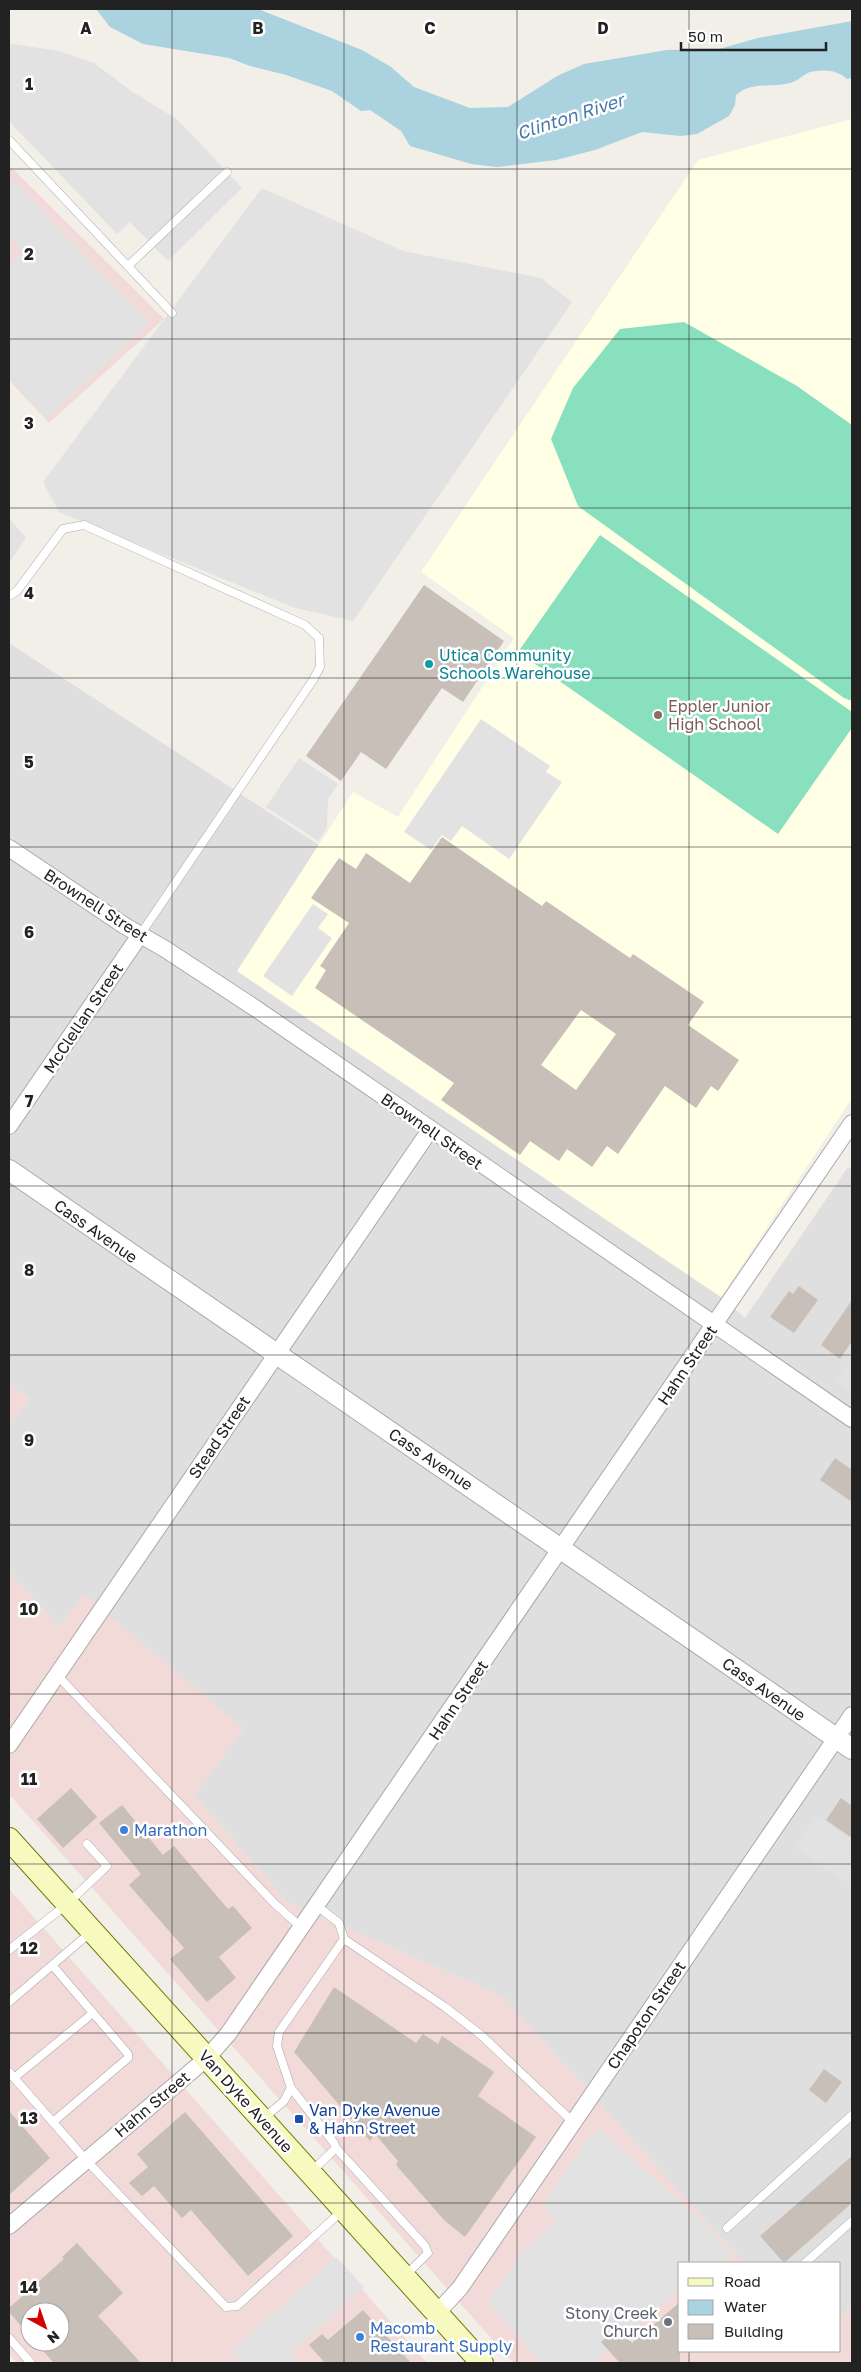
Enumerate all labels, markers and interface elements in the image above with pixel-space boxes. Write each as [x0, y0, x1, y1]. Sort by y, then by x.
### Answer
text: A [80, 18, 92, 38]
text: B [252, 18, 264, 38]
text: C [424, 18, 436, 38]
text: D [597, 18, 609, 38]
scale bar [681, 20, 826, 52]
text: 50 m [688, 27, 723, 45]
text: 1 [25, 74, 33, 94]
water label: Clinton River [514, 87, 629, 144]
text: 2 [24, 244, 34, 264]
text: 3 [24, 413, 34, 433]
text: 4 [24, 583, 34, 603]
place label: Utica Community Schools Warehouse [439, 645, 591, 683]
marker: Utica Community Schools Warehouse [423, 658, 435, 670]
place label: Eppler Junior High School [668, 696, 770, 734]
marker: Eppler Junior High School [652, 709, 664, 721]
text: 5 [24, 752, 34, 772]
street label: Brownell Street [40, 864, 152, 946]
text: 6 [24, 922, 34, 942]
street label: McClellan Street [39, 959, 127, 1077]
street label: Brownell Street [377, 1088, 487, 1174]
text: 7 [25, 1091, 34, 1111]
street label: Cass Avenue [50, 1195, 142, 1267]
text: 8 [24, 1260, 34, 1280]
street label: Hahn Street [653, 1321, 721, 1409]
street label: Stead Street [184, 1392, 254, 1482]
street label: Cass Avenue [385, 1423, 477, 1495]
text: 9 [24, 1430, 34, 1450]
text: 10 [20, 1599, 38, 1619]
street label: Cass Avenue [718, 1653, 810, 1725]
street label: Hahn Street [424, 1656, 492, 1744]
text: 11 [21, 1769, 37, 1789]
place label: Marathon [134, 1820, 207, 1840]
marker: Marathon [118, 1824, 130, 1836]
text: 12 [20, 1938, 38, 1958]
street label: Chapoton Street [602, 1957, 690, 2073]
street label: Van Dyke Avenue [195, 2046, 297, 2156]
street label: Hahn Street [110, 2067, 194, 2141]
place label: Van Dyke Avenue & Hahn Street [309, 2100, 440, 2138]
text: 13 [20, 2108, 38, 2128]
marker: Van Dyke Avenue & Hahn Street [293, 2113, 305, 2125]
legend [678, 2262, 841, 2352]
text: Road [724, 2272, 761, 2290]
text: 14 [20, 2277, 38, 2297]
text: Water [724, 2297, 767, 2315]
north arrow [20, 2302, 70, 2352]
place label: Stony Creek Church [565, 2303, 658, 2341]
marker: Stony Creek Church [662, 2316, 674, 2328]
place label: Macomb Restaurant Supply [370, 2318, 512, 2356]
text: Building [724, 2322, 784, 2340]
text: N [44, 2327, 63, 2347]
marker: Macomb Restaurant Supply [354, 2331, 366, 2343]

